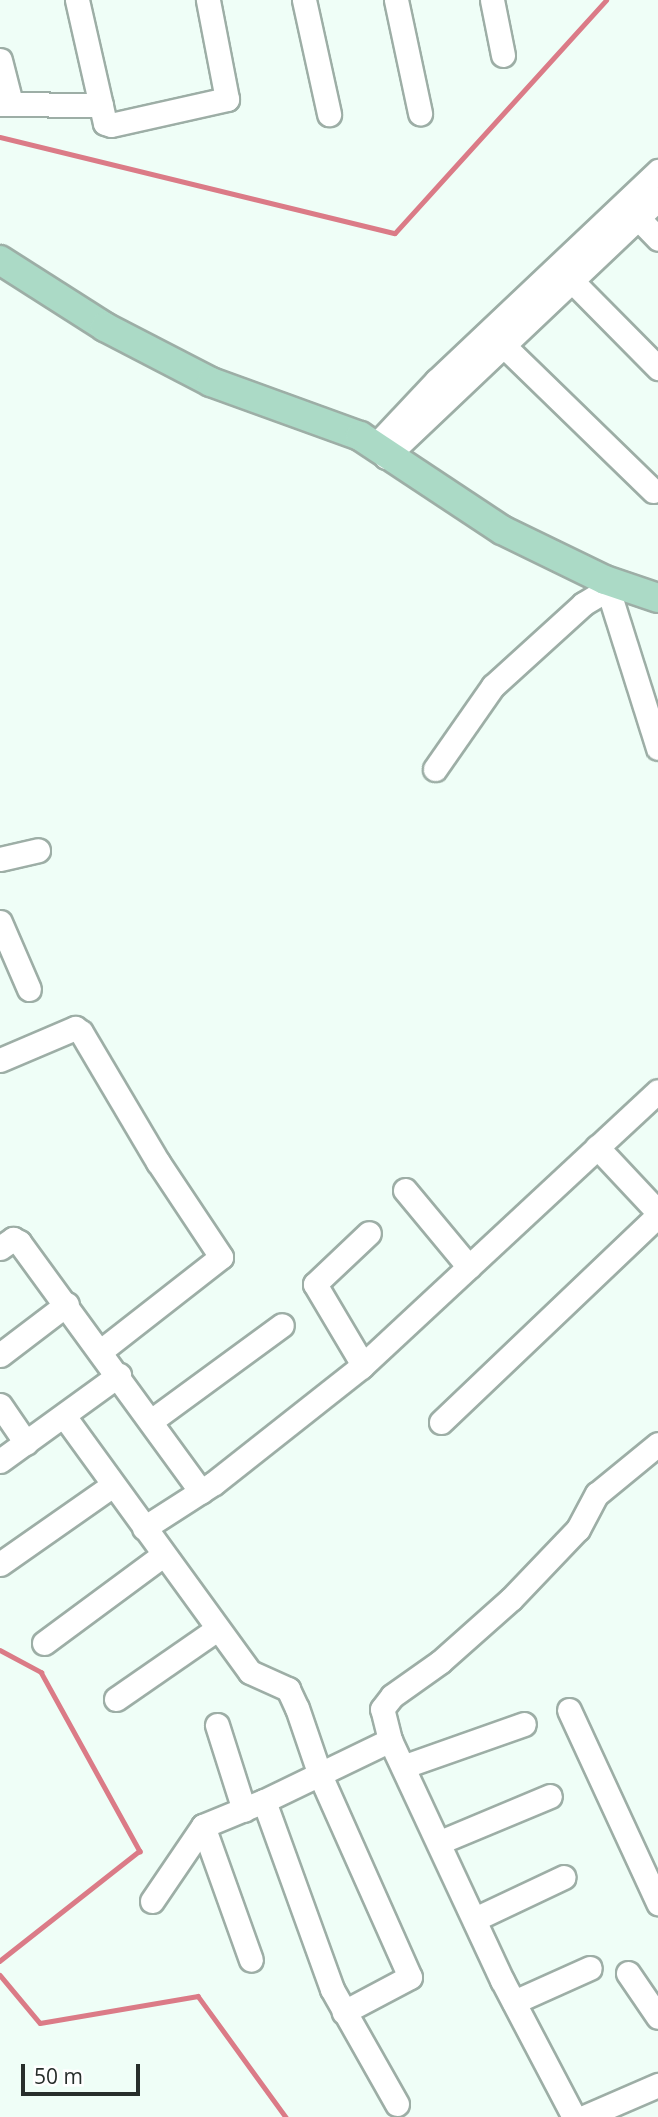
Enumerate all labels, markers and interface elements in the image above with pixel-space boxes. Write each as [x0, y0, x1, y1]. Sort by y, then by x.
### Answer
scale bar [24, 2050, 144, 2094]
text: 50 m [34, 2062, 83, 2090]

